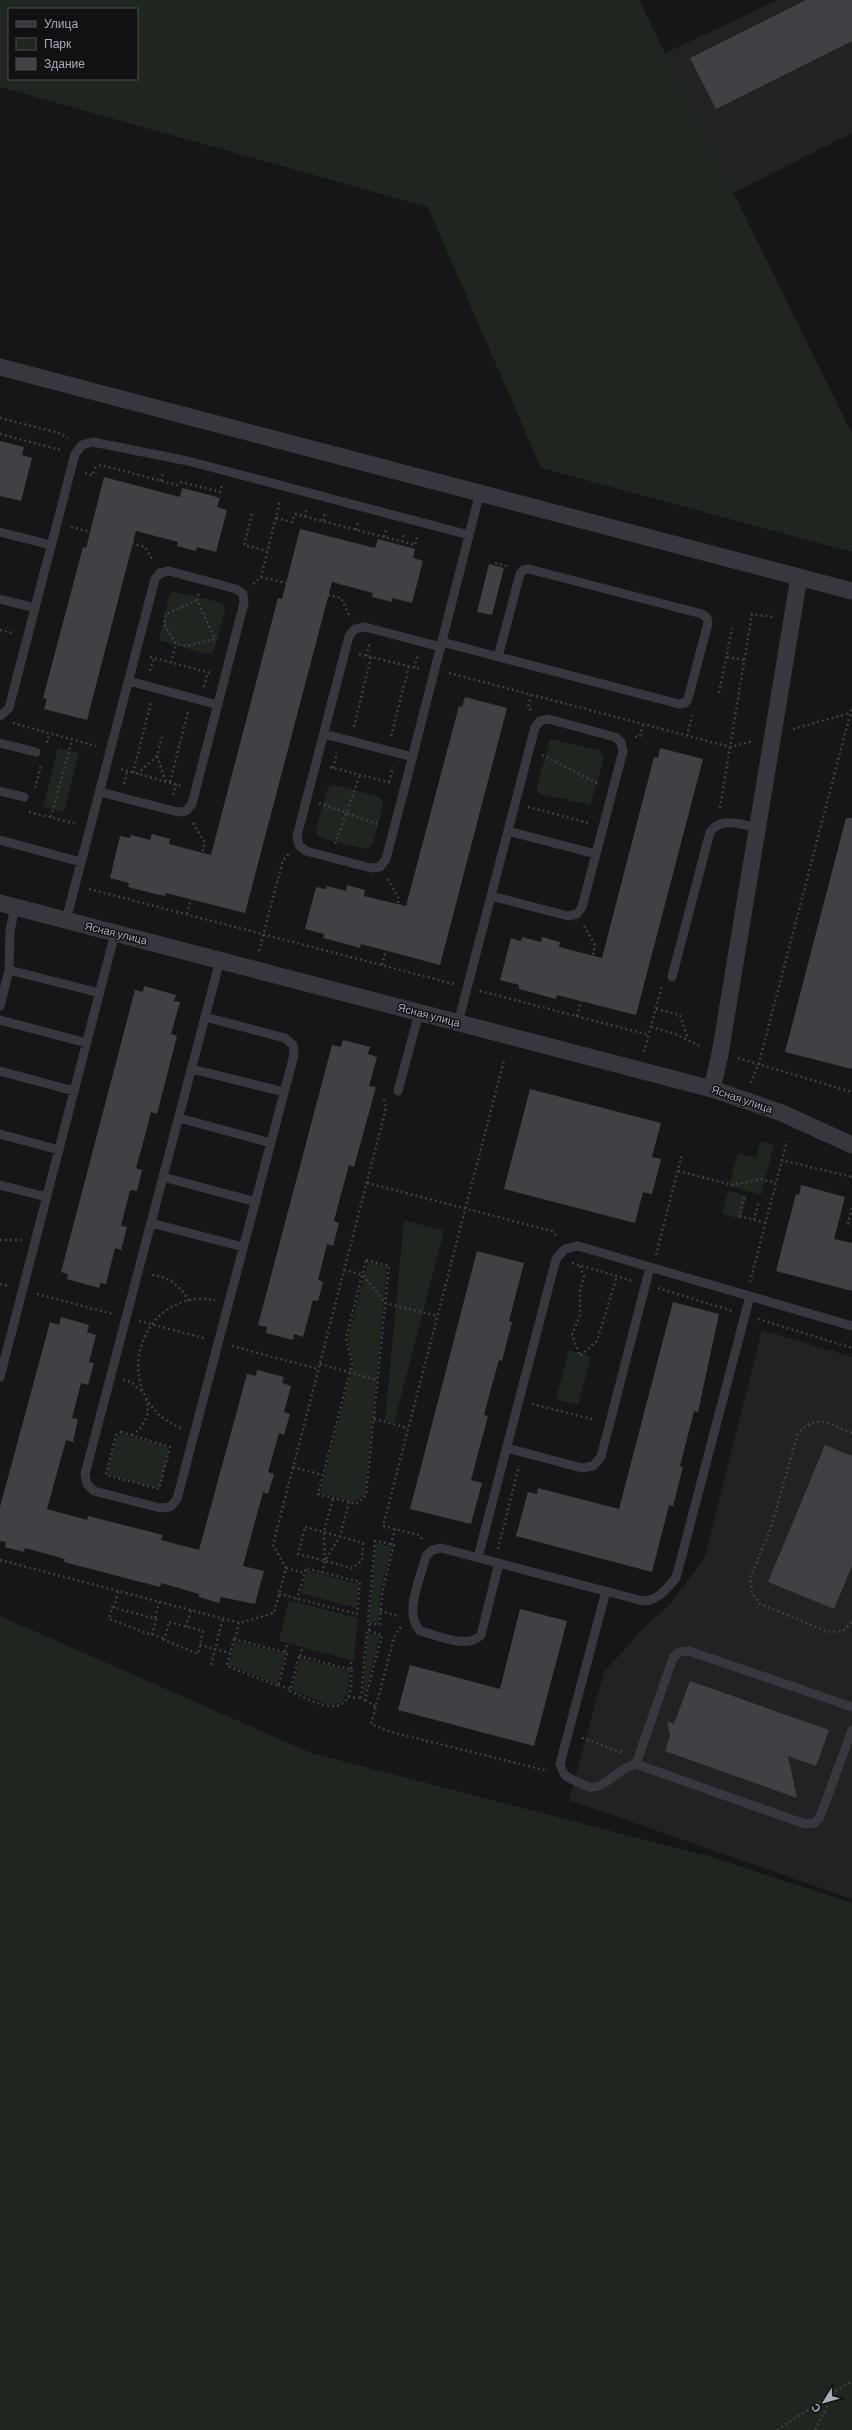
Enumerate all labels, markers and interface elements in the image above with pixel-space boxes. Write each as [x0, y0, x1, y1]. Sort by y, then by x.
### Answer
legend [8, 8, 138, 80]
text: Улица [44, 16, 78, 31]
text: Парк [44, 36, 72, 51]
text: Здание [44, 56, 85, 71]
street label: Ясная улица [83, 918, 150, 947]
street label: Ясная улица [397, 1000, 463, 1029]
street label: Ясная улица [710, 1082, 775, 1115]
north arrow [804, 2382, 844, 2422]
text: С [808, 2401, 823, 2415]

